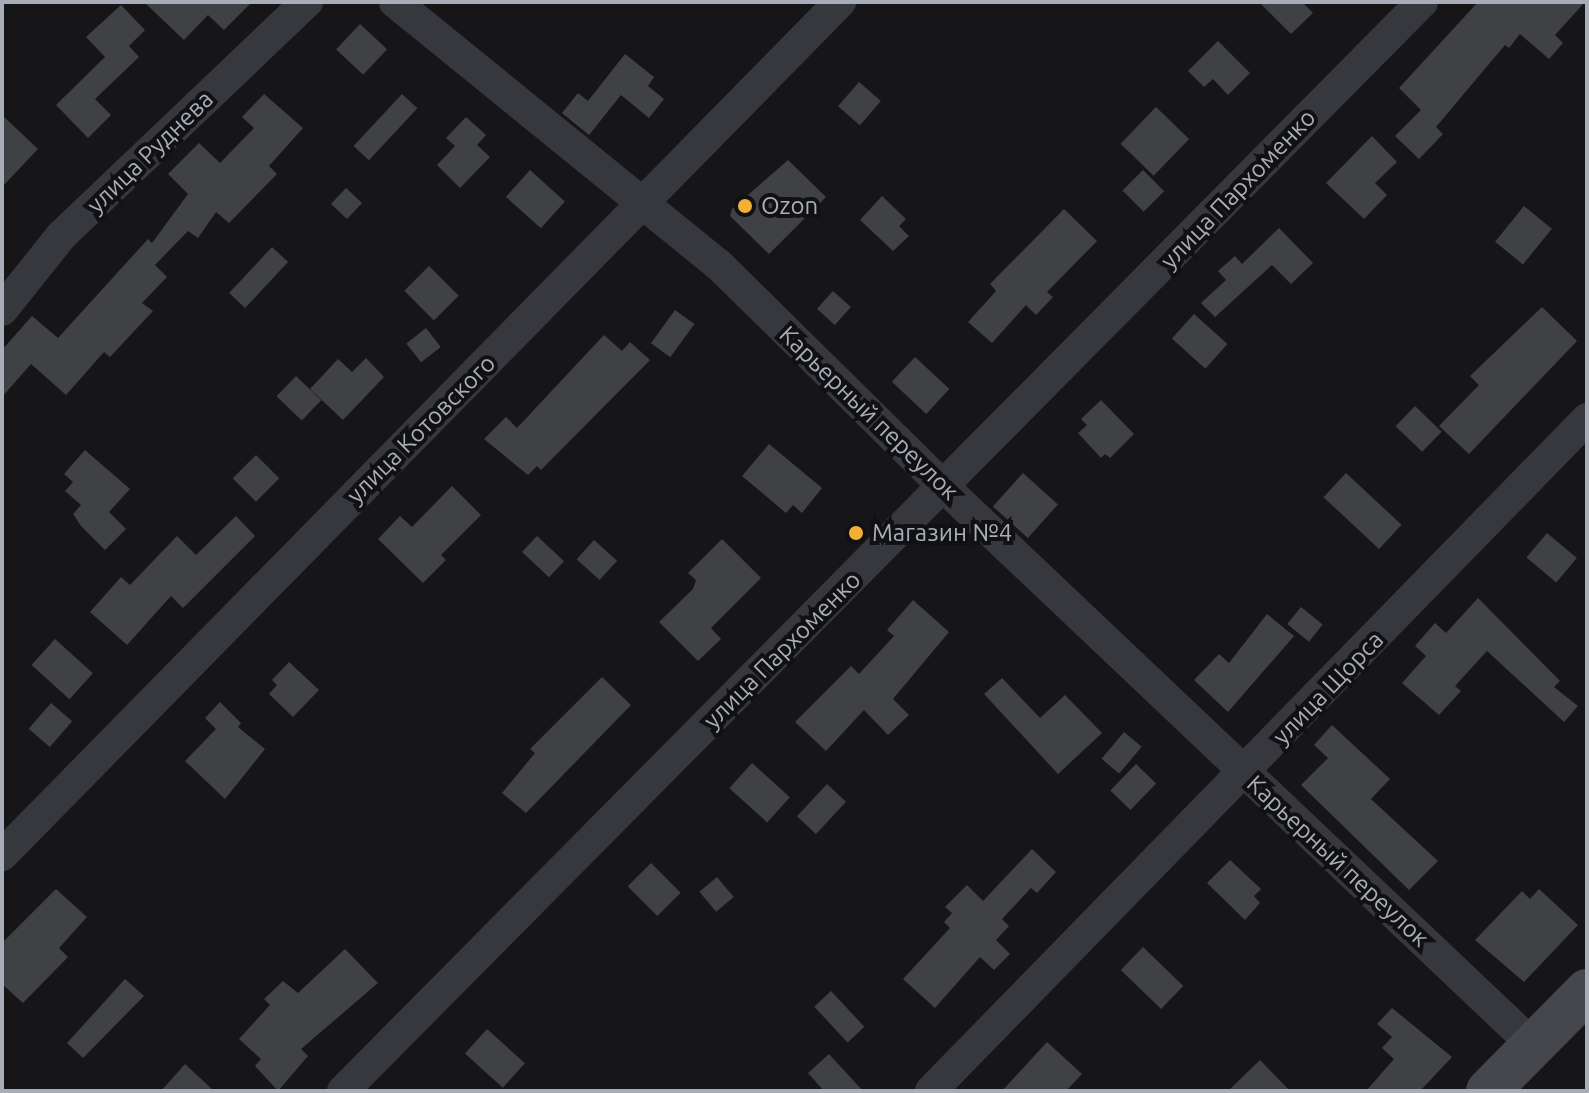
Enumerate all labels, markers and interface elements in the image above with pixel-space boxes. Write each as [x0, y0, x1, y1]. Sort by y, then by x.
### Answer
street label: улица Руднева [81, 85, 219, 219]
street label: улица Пархоменко [1155, 103, 1321, 275]
place label: Ozon [761, 192, 818, 220]
marker: Ozon [736, 197, 754, 215]
street label: Карьерный переулок [773, 320, 965, 506]
street label: улица Котовского [341, 349, 501, 509]
place label: Магазин №4 [872, 519, 1012, 547]
marker: Магазин №4 [847, 524, 865, 542]
street label: улица Пархоменко [697, 565, 867, 735]
street label: улица Щорса [1267, 625, 1389, 751]
street label: Карьерный переулок [1241, 769, 1435, 953]

